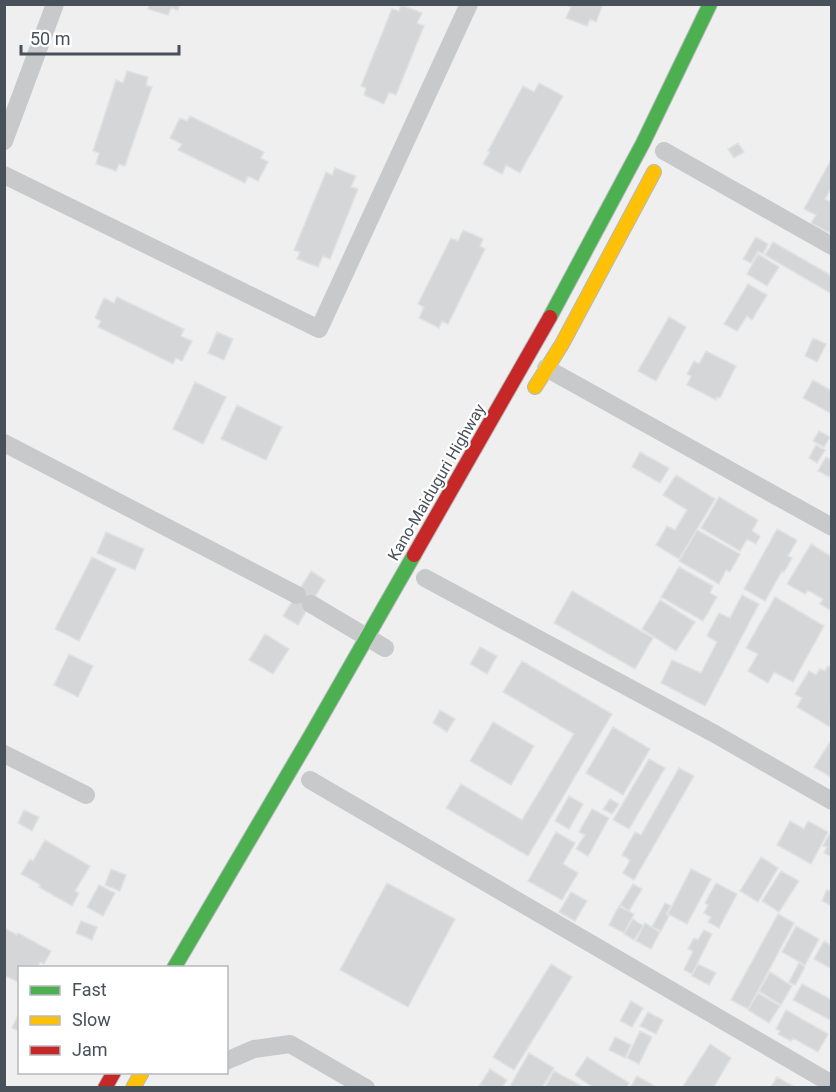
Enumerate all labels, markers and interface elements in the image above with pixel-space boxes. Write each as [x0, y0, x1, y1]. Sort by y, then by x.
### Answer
scale bar [21, 18, 178, 56]
text: 50 m [30, 28, 70, 49]
street label: Kano-Maiduguri Highway [384, 400, 489, 564]
legend [18, 966, 228, 1074]
text: Fast [72, 979, 107, 1000]
text: Slow [72, 1009, 111, 1030]
text: Jam [72, 1039, 108, 1060]

